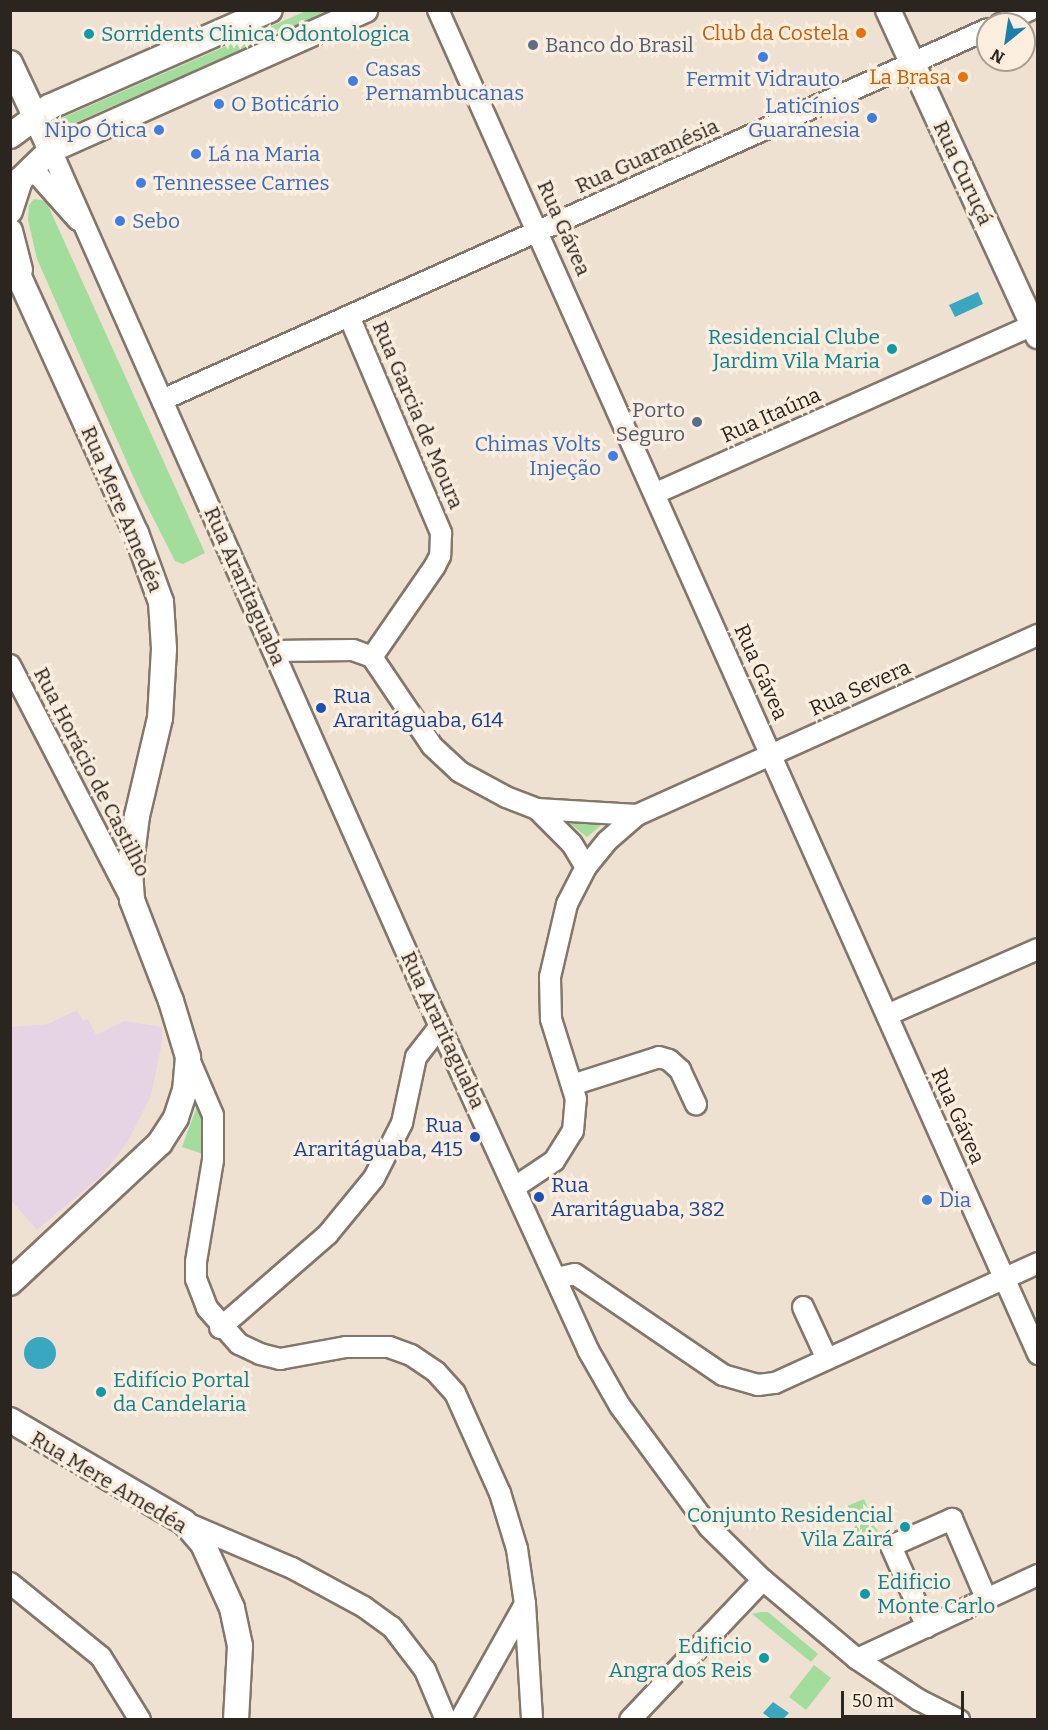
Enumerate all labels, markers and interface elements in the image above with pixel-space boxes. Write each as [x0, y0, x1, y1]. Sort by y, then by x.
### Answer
north arrow [976, 12, 1036, 72]
place label: Club da Costela [702, 20, 849, 46]
place label: Sorridents Clinica Odontologica [101, 21, 410, 47]
marker: Club da Costela [854, 26, 868, 40]
marker: Sorridents Clinica Odontologica [82, 27, 96, 41]
place label: Banco do Brasil [545, 32, 694, 58]
marker: Banco do Brasil [526, 38, 540, 52]
text: N [988, 45, 1008, 68]
marker: Fermit Vidrauto [756, 50, 770, 64]
place label: Casas Pernambucanas [365, 56, 524, 106]
place label: La Brasa [869, 64, 951, 90]
place label: Fermit Vidrauto [686, 66, 840, 92]
marker: La Brasa [956, 70, 970, 84]
marker: Casas Pernambucanas [346, 74, 360, 88]
place label: O Boticário [231, 91, 339, 117]
place label: Laticínios Guaranesia [748, 93, 860, 143]
marker: O Boticário [212, 97, 226, 111]
marker: Laticínios Guaranesia [865, 111, 879, 125]
street label: Rua Guaranésia [571, 113, 723, 199]
place label: Nipo Ótica [44, 117, 147, 143]
street label: Rua Curuçá [928, 117, 998, 229]
marker: Nipo Ótica [152, 123, 166, 137]
place label: Lá na Maria [208, 141, 320, 167]
marker: Lá na Maria [189, 147, 203, 161]
place label: Tennessee Carnes [153, 170, 329, 196]
marker: Tennessee Carnes [134, 176, 148, 190]
street label: Rua Gávea [532, 176, 596, 280]
place label: Sebo [132, 208, 180, 234]
marker: Sebo [113, 214, 127, 228]
street label: Rua Garcia de Moura [367, 317, 469, 513]
place label: Residencial Clube Jardim Vila Maria [708, 324, 880, 374]
marker: Residencial Clube Jardim Vila Maria [885, 342, 899, 356]
street label: Rua Itaúna [717, 382, 825, 448]
place label: Porto Seguro [616, 397, 685, 447]
marker: Porto Seguro [690, 415, 704, 429]
street label: Rua Mere Amedéa [76, 422, 168, 596]
place label: Chimas Volts Injeção [474, 431, 601, 481]
marker: Chimas Volts Injeção [606, 449, 620, 463]
street label: Rua Araritaguaba [199, 503, 291, 669]
street label: Rua Gávea [729, 620, 793, 724]
street label: Rua Severa [806, 655, 914, 721]
street label: Rua Horácio de Castilho [28, 663, 156, 881]
place label: Rua Araritáguaba, 614 [333, 683, 504, 733]
marker: Rua Araritáguaba, 614 [314, 701, 328, 715]
street label: Rua Araritaguaba [395, 947, 491, 1113]
street label: Rua Gávea [926, 1064, 990, 1168]
place label: Rua Araritáguaba, 415 [293, 1112, 463, 1162]
marker: Rua Araritáguaba, 415 [468, 1130, 482, 1144]
place label: Rua Araritáguaba, 382 [551, 1172, 725, 1222]
place label: Dia [939, 1187, 971, 1213]
marker: Rua Araritáguaba, 382 [532, 1190, 546, 1204]
marker: Dia [920, 1193, 934, 1207]
place label: Edifício Portal da Candelaria [113, 1367, 250, 1417]
marker: Edifício Portal da Candelaria [94, 1385, 108, 1399]
street label: Rua Mere Amedéa [26, 1425, 192, 1539]
place label: Conjunto Residencial Vila Zairá [687, 1502, 893, 1552]
marker: Conjunto Residencial Vila Zairá [898, 1520, 912, 1534]
place label: Edificio Monte Carlo [877, 1569, 995, 1619]
marker: Edificio Monte Carlo [858, 1587, 872, 1601]
place label: Edificio Angra dos Reis [609, 1633, 752, 1683]
marker: Edificio Angra dos Reis [757, 1651, 771, 1665]
scale bar [844, 1679, 967, 1717]
text: 50 m [852, 1690, 894, 1712]

